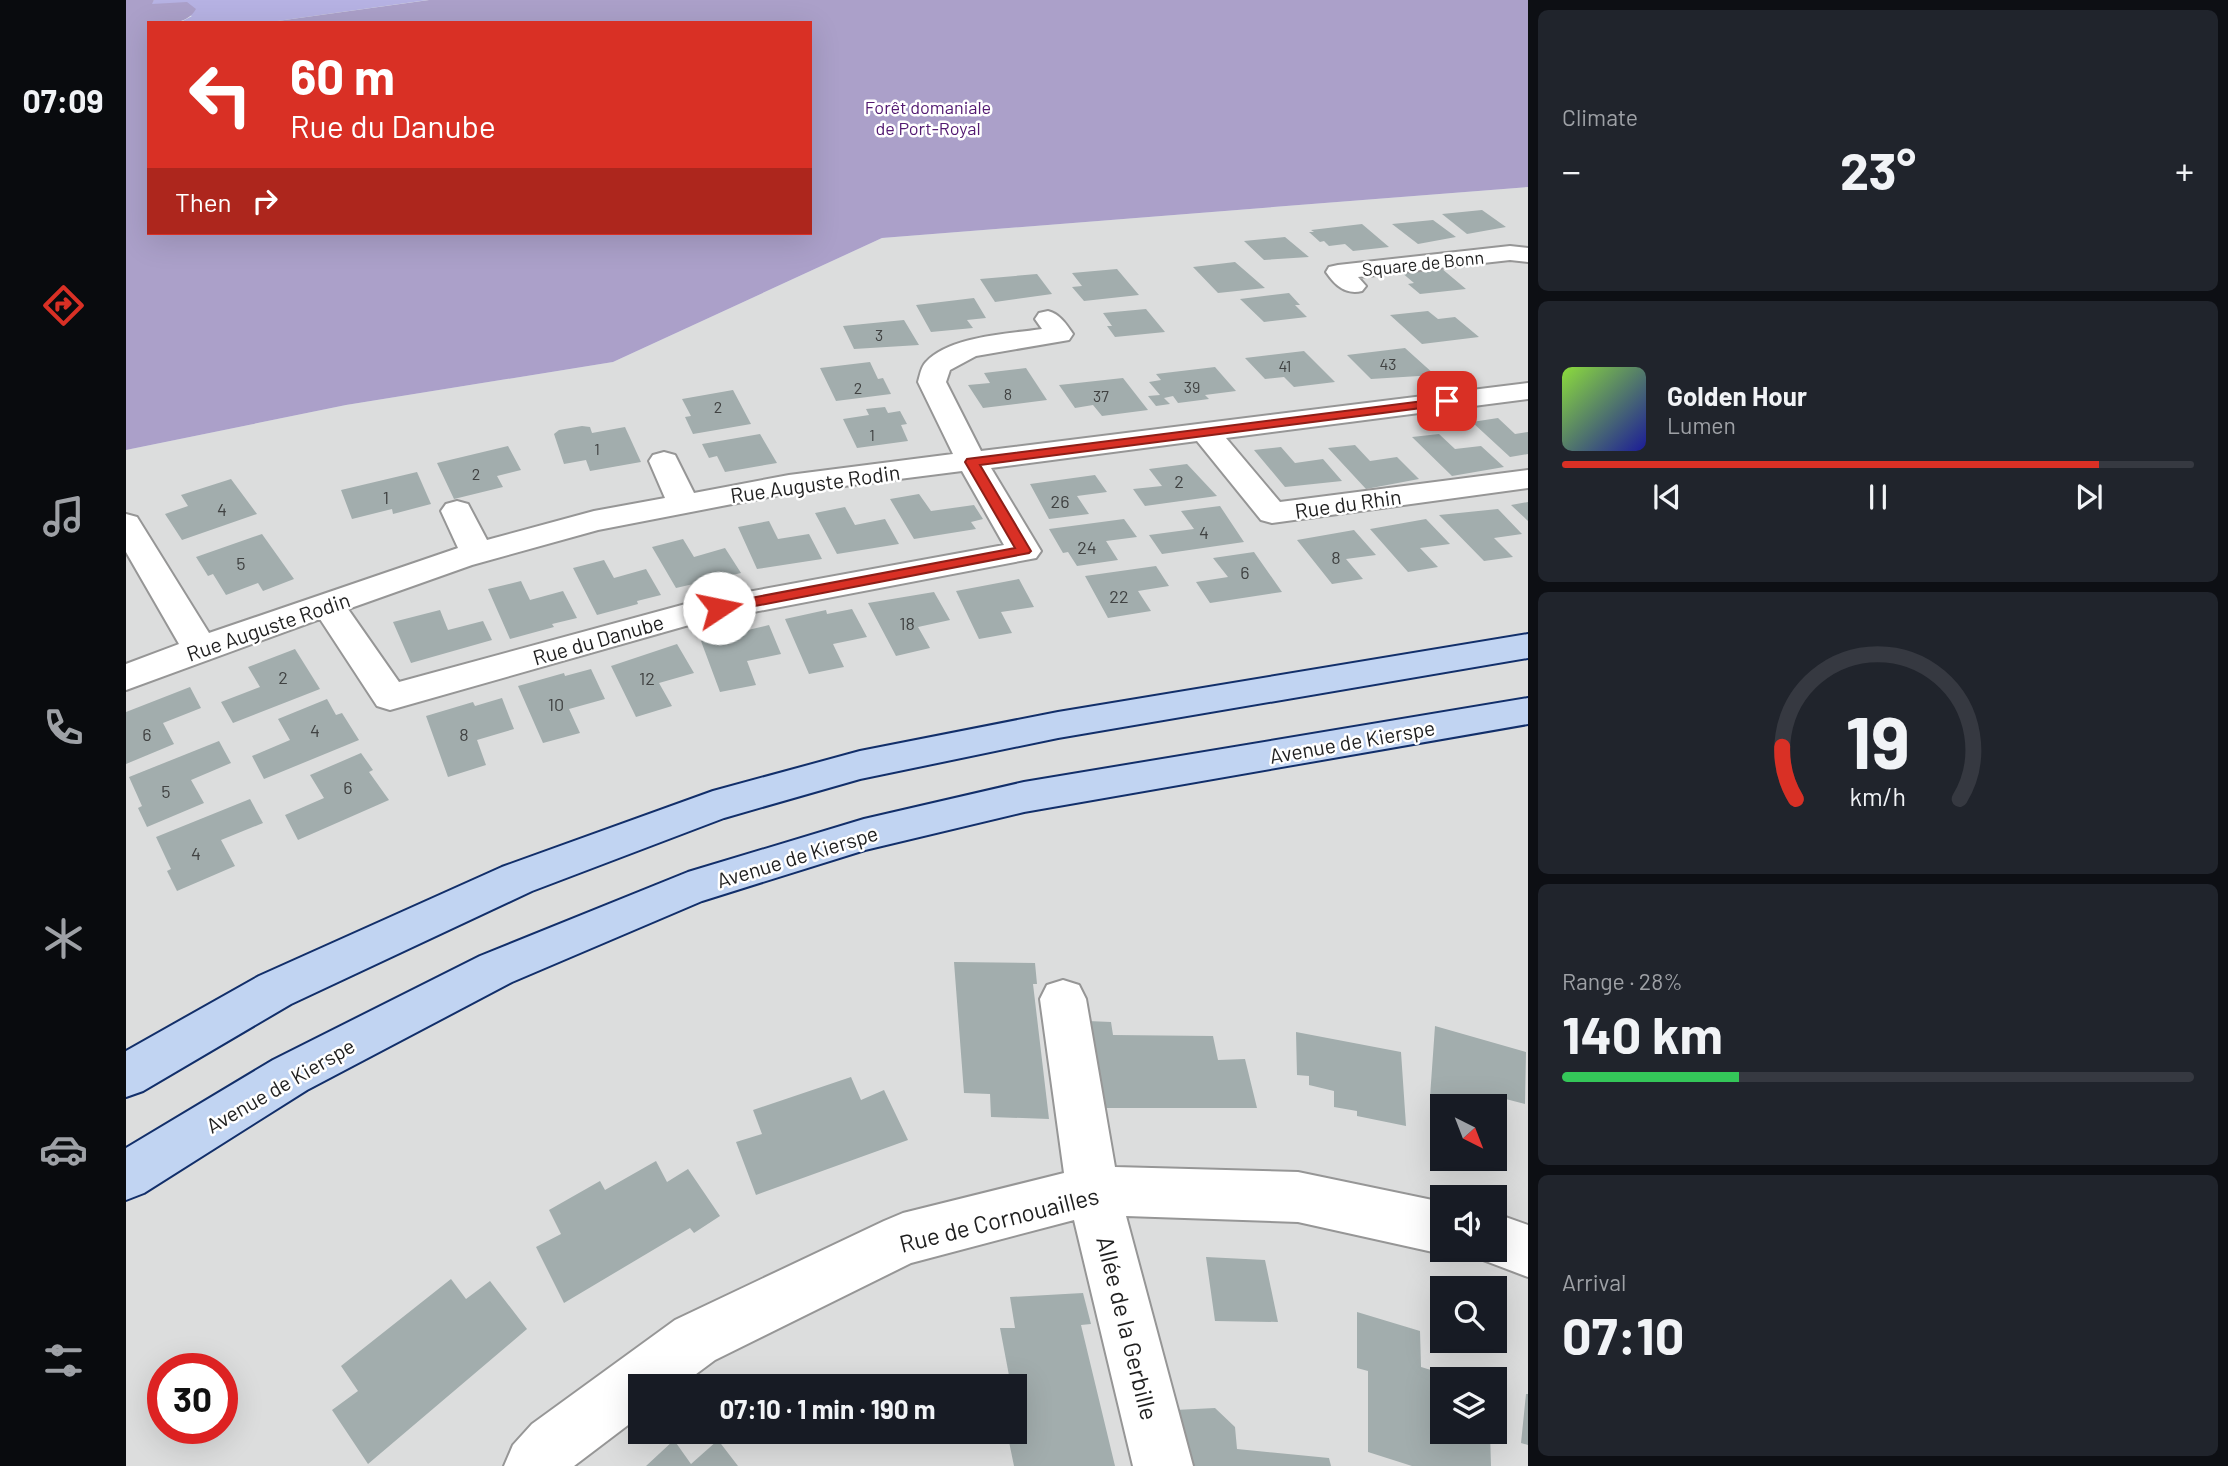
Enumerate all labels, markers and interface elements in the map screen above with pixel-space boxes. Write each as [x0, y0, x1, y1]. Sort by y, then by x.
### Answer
text: 60 m [290, 46, 395, 105]
icon: left [175, 49, 266, 140]
text: 07:09 [23, 81, 104, 119]
park label: Forêt domaniale de Port-Royal [865, 96, 991, 139]
text: Climate [1562, 103, 1638, 131]
text: Rue du Danube [290, 106, 496, 144]
text: 23° [1840, 138, 1916, 200]
text: − [1562, 147, 1581, 193]
text: + [2175, 147, 2194, 193]
icon: right [246, 182, 284, 220]
text: Then [175, 186, 232, 217]
street label: Square de Bonn [1361, 246, 1485, 280]
icon: directions [39, 281, 88, 330]
house number: 3 [875, 325, 883, 344]
house number: 43 [1379, 354, 1397, 373]
house number: 41 [1279, 356, 1291, 375]
pin [1417, 371, 1477, 431]
house number: 39 [1184, 377, 1200, 396]
house number: 2 [854, 378, 862, 397]
text: Golden Hour [1667, 380, 1807, 411]
icon: arrive [1428, 382, 1466, 420]
house number: 8 [1004, 384, 1012, 403]
house number: 37 [1093, 386, 1109, 405]
house number: 2 [714, 397, 722, 416]
text: Lumen [1667, 411, 1736, 439]
house number: 1 [869, 425, 875, 444]
house number: 1 [594, 439, 600, 458]
street label: Rue Auguste Rodin [729, 459, 901, 507]
house number: 2 [472, 464, 480, 483]
house number: 2 [1174, 470, 1184, 492]
icon: previous [1648, 478, 1686, 516]
icon: pause [1859, 478, 1897, 516]
icon: next [2070, 478, 2108, 516]
street label: Rue du Rhin [1293, 483, 1403, 523]
house number: 1 [383, 486, 389, 508]
house number: 26 [1051, 490, 1069, 512]
icon: music [39, 492, 88, 541]
house number: 4 [217, 498, 227, 520]
house number: 4 [1199, 521, 1209, 543]
house number: 24 [1077, 536, 1097, 558]
house number: 8 [1331, 546, 1341, 568]
house number: 5 [236, 552, 246, 574]
house number: 6 [1240, 561, 1250, 583]
position arrow [682, 571, 756, 645]
house number: 22 [1109, 585, 1129, 607]
street label: Rue Auguste Rodin [183, 586, 353, 666]
street label: Rue du Danube [530, 608, 666, 670]
house number: 18 [899, 612, 915, 634]
house number: 2 [278, 666, 288, 688]
house number: 12 [639, 667, 655, 689]
house number: 10 [548, 693, 564, 715]
text: 19 [1846, 696, 1910, 784]
icon: phone [39, 703, 88, 752]
street label: Avenue de Kierspe [1267, 714, 1437, 768]
house number: 4 [310, 719, 320, 741]
house number: 6 [142, 723, 152, 745]
house number: 8 [459, 723, 469, 745]
house number: 6 [343, 776, 353, 798]
house number: 5 [161, 780, 171, 802]
text: km/h [1850, 781, 1906, 811]
street label: Avenue de Kierspe [713, 820, 881, 892]
house number: 4 [191, 842, 201, 864]
icon: climate [39, 914, 88, 963]
text: Range · 28% [1562, 967, 1683, 995]
text: 140 km [1562, 1002, 1723, 1064]
street label: Avenue de Kierspe [201, 1032, 359, 1138]
north arrow [1430, 1094, 1507, 1171]
map controls [1430, 1094, 1507, 1444]
icon: car [39, 1125, 88, 1174]
street label: Rue de Cornouailles [896, 1180, 1102, 1258]
button: sound [1430, 1185, 1507, 1262]
street label: Allée de la Gerbille [1091, 1233, 1165, 1423]
text: Arrival [1562, 1268, 1626, 1296]
button: search [1430, 1276, 1507, 1353]
text: 07:10 [1562, 1303, 1684, 1365]
icon: filters [39, 1336, 88, 1385]
speed limit sign: 30 [147, 1353, 238, 1444]
button: layers [1430, 1367, 1507, 1444]
text: 07:10 · 1 min · 190 m [720, 1393, 935, 1424]

